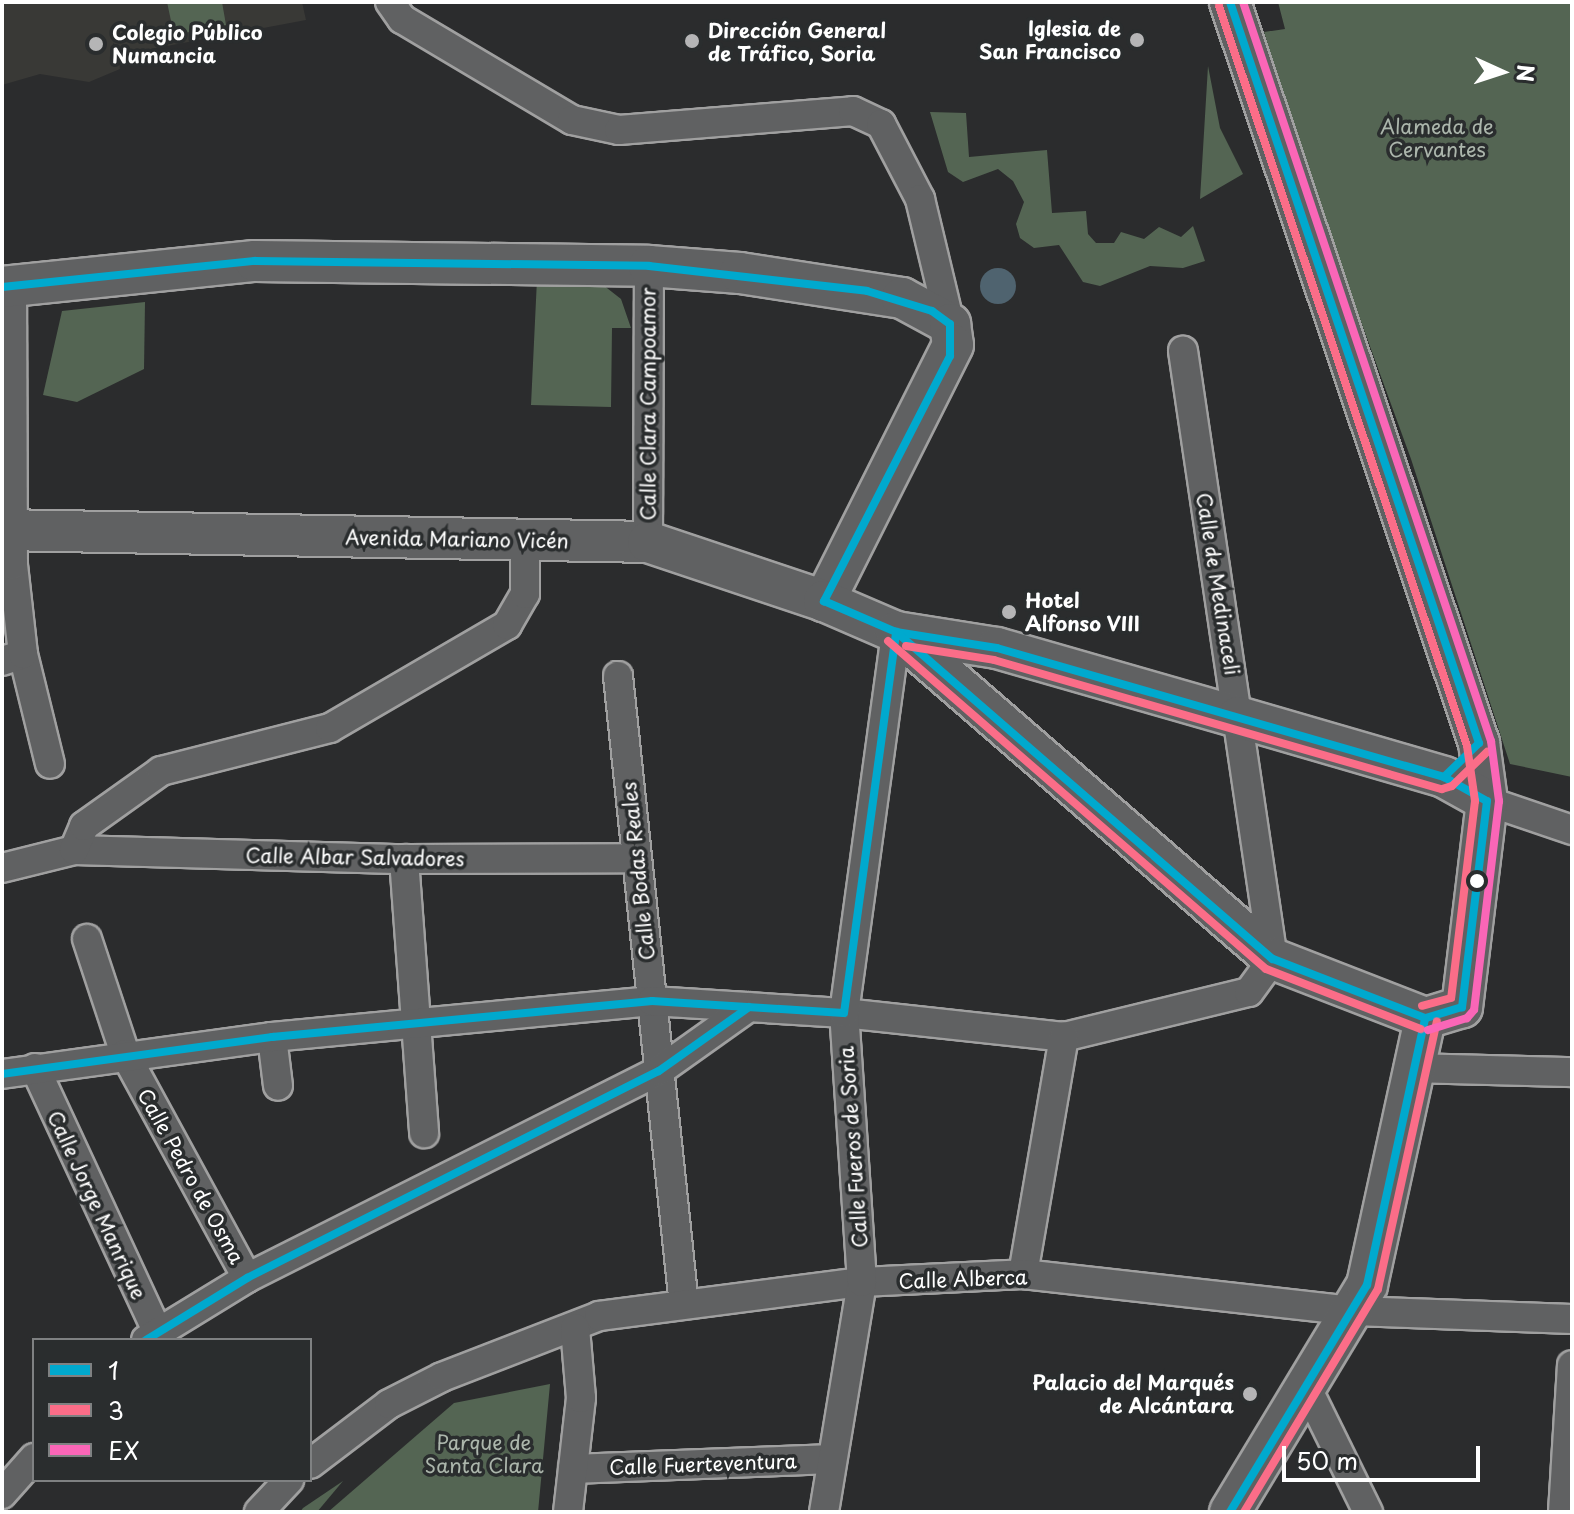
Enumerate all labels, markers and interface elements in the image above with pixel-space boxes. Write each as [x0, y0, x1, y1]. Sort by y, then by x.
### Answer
place label: Iglesia de San Francisco [980, 16, 1121, 63]
place label: Dirección General de Tráfico, Soria [708, 18, 887, 65]
place label: Colegio Público Numancia [112, 20, 263, 67]
marker: Iglesia de San Francisco [1128, 31, 1146, 49]
marker: Dirección General de Tráfico, Soria [683, 32, 701, 50]
north arrow [1462, 32, 1542, 112]
marker: Colegio Público Numancia [87, 35, 105, 53]
text: N [1510, 64, 1543, 83]
park label: Alameda de Cervantes [1380, 114, 1494, 161]
street label: Calle Clara Campoamor [636, 287, 660, 521]
street label: Calle de Medinaceli [1192, 490, 1244, 678]
street label: Avenida Mariano Vicén [346, 525, 568, 553]
place label: Hotel Alfonso VIII [1025, 588, 1140, 635]
marker: Hotel Alfonso VIII [1000, 603, 1018, 621]
street label: Calle Bodas Reales [617, 779, 659, 963]
street label: Calle Albar Salvadores [245, 843, 465, 871]
unlabelled marker [1469, 873, 1485, 889]
street label: Calle Fueros de Soria [834, 1044, 872, 1250]
street label: Calle Pedro de Osma [132, 1083, 250, 1269]
street label: Calle Jorge Manrique [42, 1106, 152, 1304]
street label: Calle Alberca [897, 1265, 1029, 1293]
legend [32, 1338, 312, 1482]
text: 1 [108, 1352, 119, 1388]
place label: Palacio del Marqués de Alcántara [1031, 1370, 1234, 1417]
marker: Palacio del Marqués de Alcántara [1241, 1385, 1259, 1403]
text: 3 [108, 1392, 124, 1428]
park label: Parque de Santa Clara [425, 1430, 543, 1477]
scale bar [1286, 1430, 1484, 1480]
text: EX [108, 1432, 139, 1468]
text: 50 m [1296, 1442, 1358, 1478]
street label: Calle Fuerteventura [608, 1449, 798, 1479]

